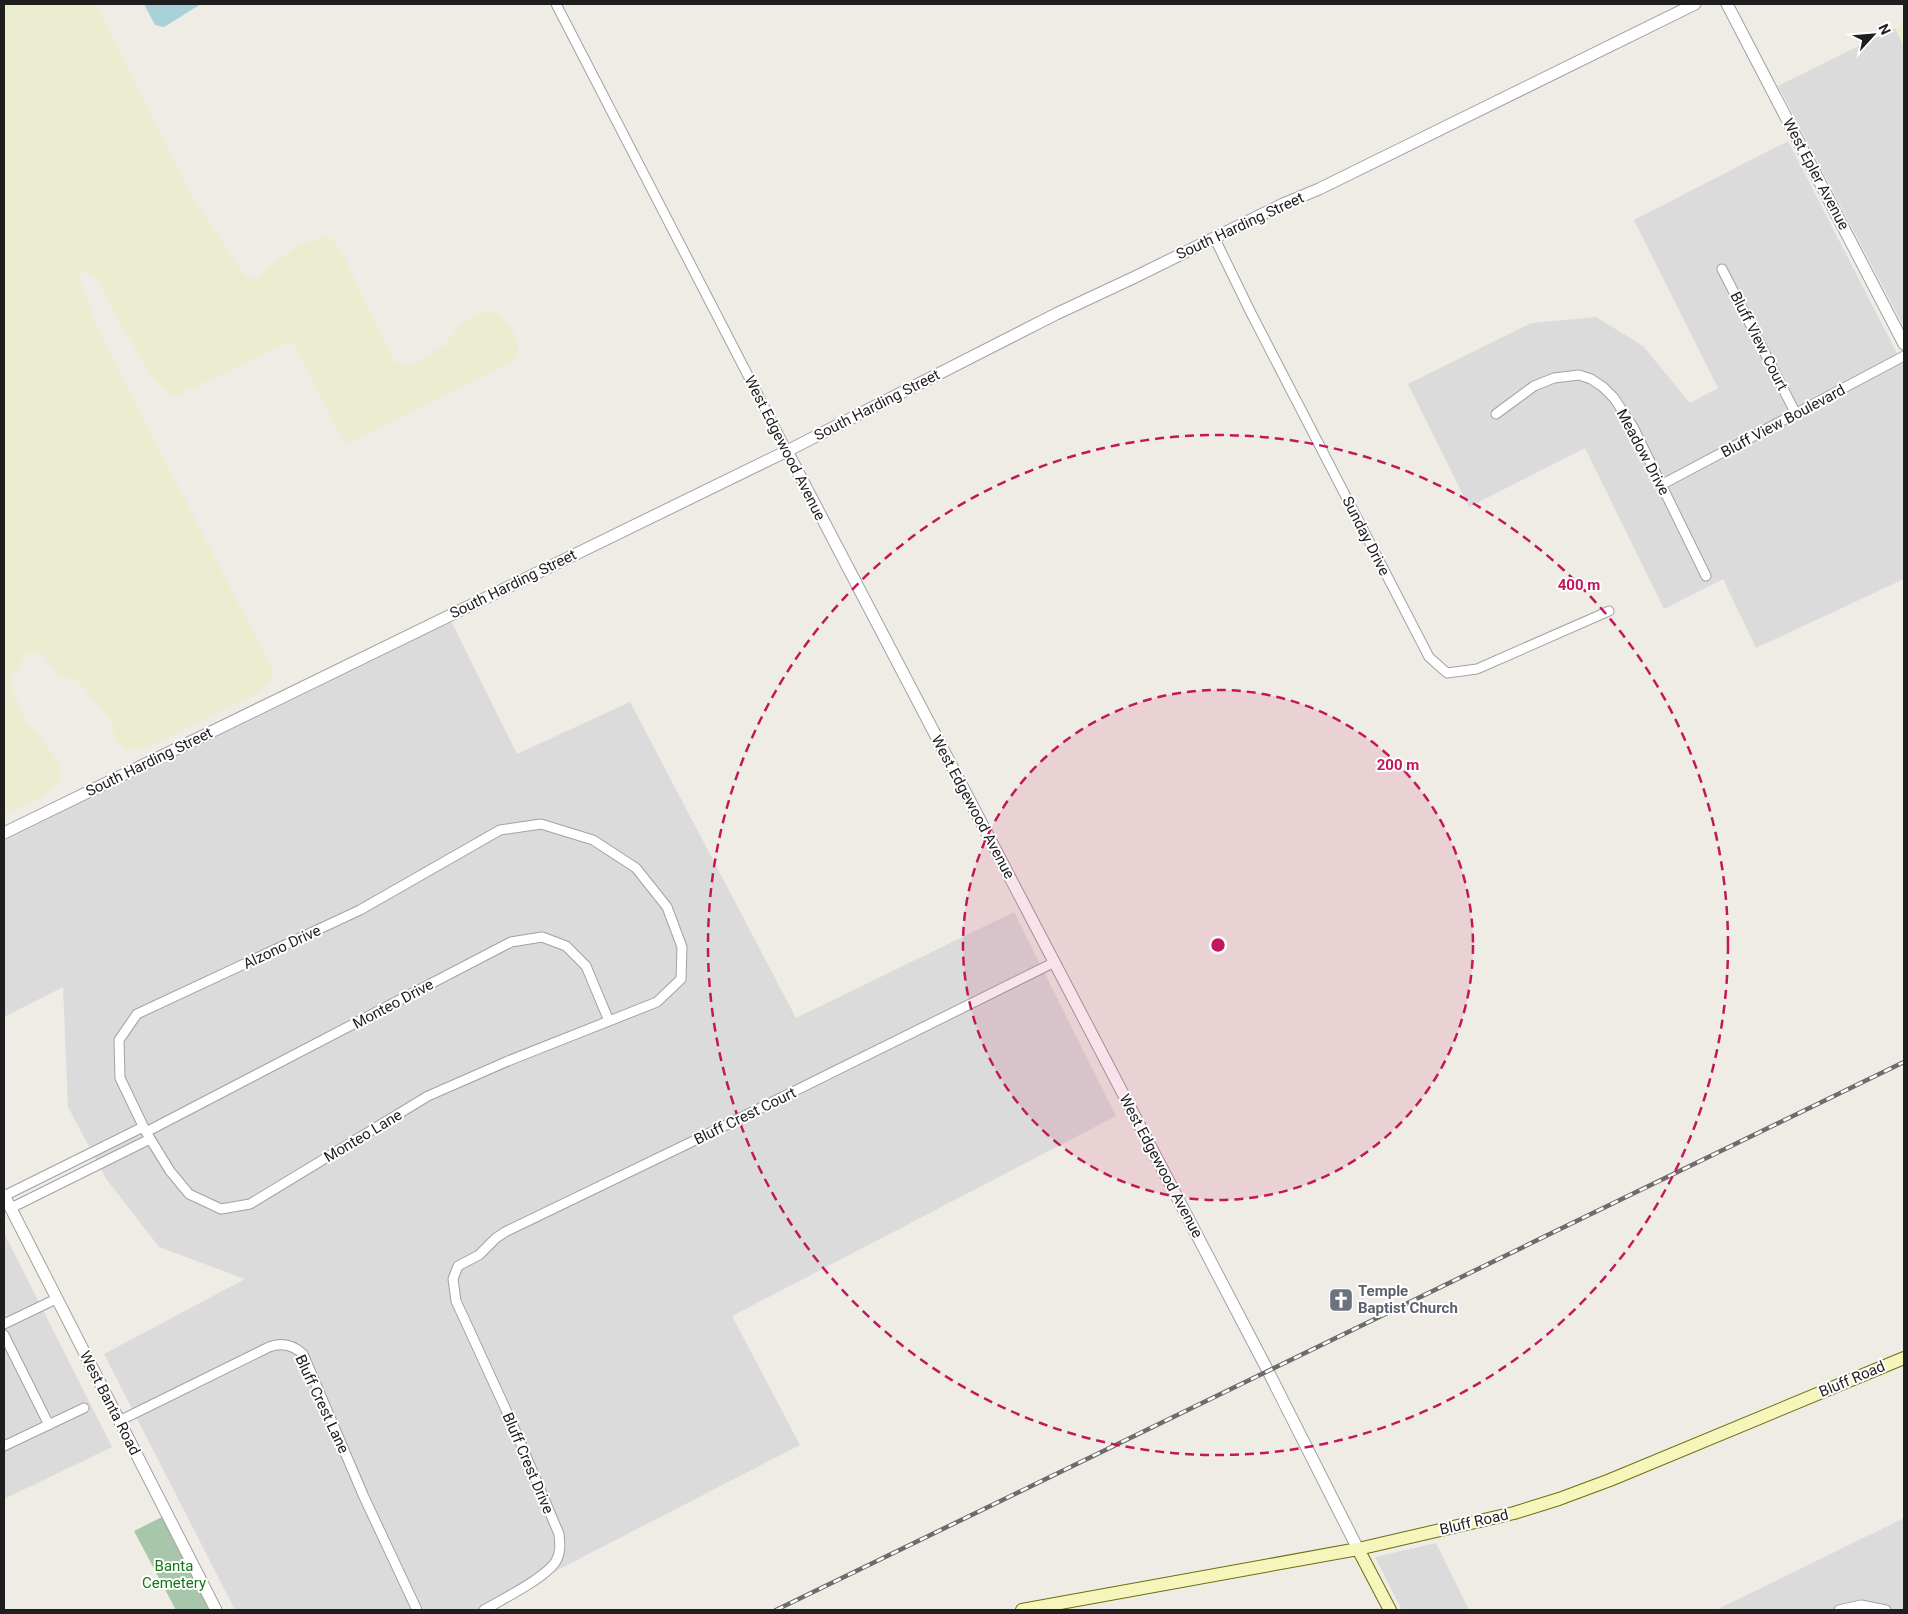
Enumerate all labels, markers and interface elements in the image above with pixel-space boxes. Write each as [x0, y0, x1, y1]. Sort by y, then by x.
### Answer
north arrow [1848, 10, 1898, 60]
text: N [1875, 21, 1894, 37]
street label: West Epler Avenue [1779, 115, 1853, 233]
street label: South Harding Street [1173, 189, 1307, 263]
street label: Bluff View Court [1726, 289, 1792, 393]
street label: South Harding Street [811, 365, 943, 444]
street label: West Edgewood Avenue [741, 373, 829, 524]
street label: Bluff View Boulevard [1718, 381, 1848, 461]
street label: Meadow Drive [1613, 406, 1673, 498]
street label: Sunday Drive [1338, 493, 1394, 579]
street label: South Harding Street [447, 546, 579, 622]
text: 400 m [1558, 576, 1600, 594]
street label: South Harding Street [83, 724, 215, 800]
street label: West Edgewood Avenue [927, 732, 1019, 882]
text: 200 m [1377, 756, 1419, 774]
street label: Alzono Drive [240, 921, 324, 973]
centre of rings [1209, 936, 1227, 954]
street label: Monteo Drive [350, 975, 436, 1033]
street label: Bluff Crest Court [691, 1083, 799, 1149]
street label: West Edgewood Avenue [1115, 1091, 1207, 1241]
street label: Monteo Lane [321, 1106, 405, 1166]
place label: Temple Baptist Church [1358, 1282, 1458, 1317]
church icon: Temple Baptist Church [1328, 1287, 1354, 1313]
street label: West Banta Road [76, 1348, 144, 1458]
street label: Bluff Crest Lane [291, 1352, 353, 1456]
street label: Bluff Road [1816, 1357, 1888, 1401]
street label: Bluff Crest Drive [499, 1410, 557, 1516]
street label: Bluff Road [1438, 1505, 1510, 1539]
park label: Banta Cemetery [142, 1557, 206, 1592]

